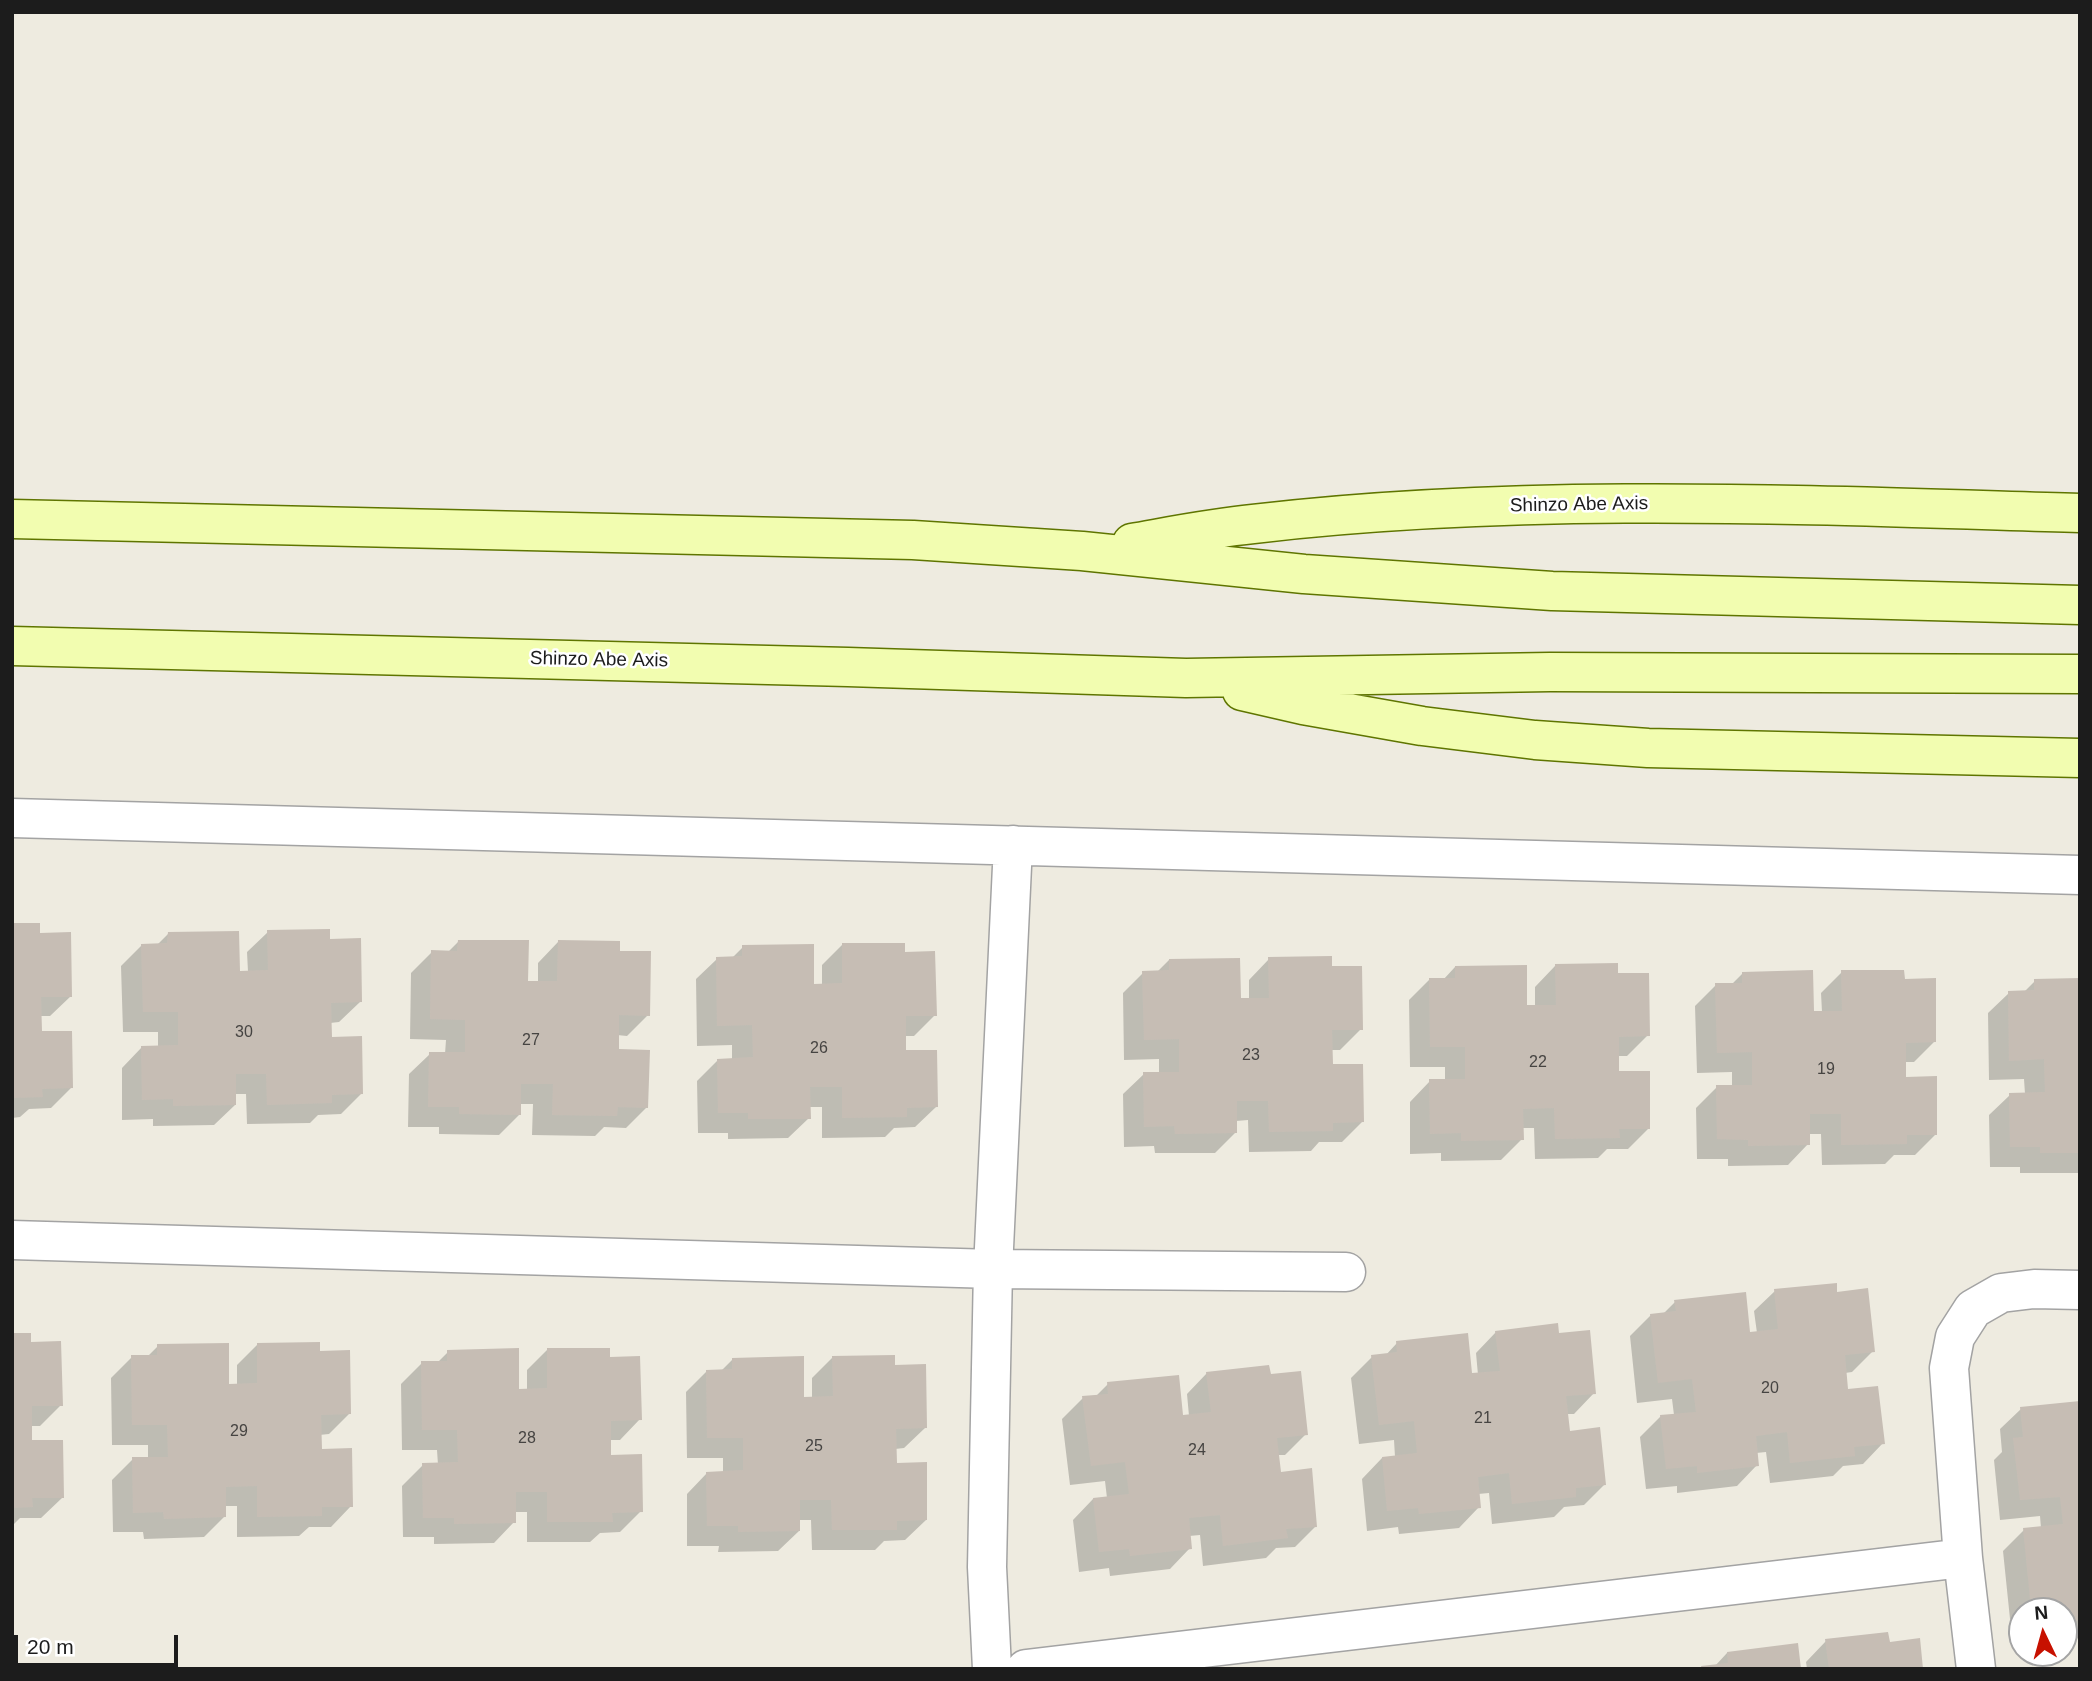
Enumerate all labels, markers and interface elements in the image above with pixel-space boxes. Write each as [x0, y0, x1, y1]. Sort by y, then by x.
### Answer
street label: Shinzo Abe Axis [1510, 492, 1648, 518]
street label: Shinzo Abe Axis [530, 647, 668, 673]
house number: 30 [235, 1023, 253, 1043]
house number: 27 [522, 1031, 540, 1051]
house number: 26 [810, 1039, 828, 1059]
house number: 23 [1242, 1046, 1260, 1066]
house number: 22 [1529, 1053, 1547, 1073]
house number: 19 [1817, 1060, 1835, 1080]
house number: 20 [1761, 1379, 1779, 1399]
house number: 21 [1474, 1409, 1492, 1429]
house number: 29 [230, 1422, 248, 1442]
house number: 28 [518, 1429, 536, 1449]
house number: 25 [805, 1437, 823, 1457]
house number: 24 [1188, 1441, 1206, 1461]
north arrow [2008, 1597, 2078, 1667]
text: N [2034, 1602, 2049, 1624]
scale bar [18, 1622, 182, 1666]
text: 20 m [27, 1635, 74, 1658]

